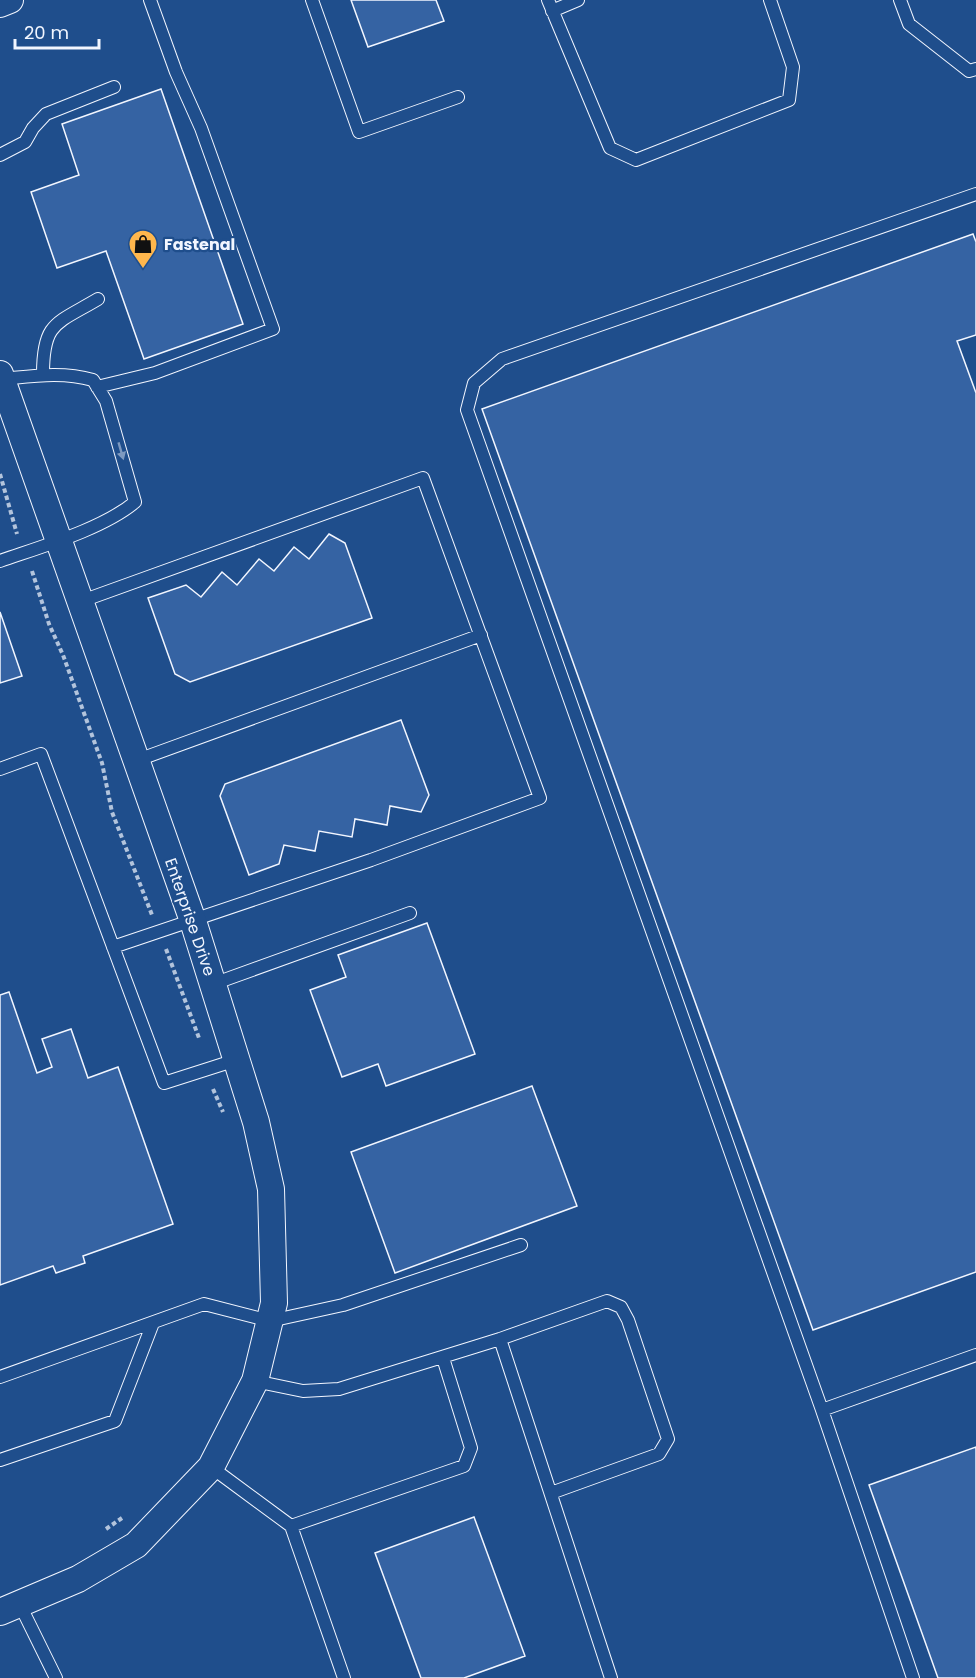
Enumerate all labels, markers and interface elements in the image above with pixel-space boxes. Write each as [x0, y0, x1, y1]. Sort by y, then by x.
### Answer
scale bar [15, 12, 99, 50]
text: 20 m [24, 20, 69, 45]
shop icon: Fastenal [127, 228, 159, 270]
place label: Fastenal [164, 233, 235, 256]
one-way arrow [117, 443, 126, 461]
street label: Enterprise Drive [159, 855, 221, 979]

